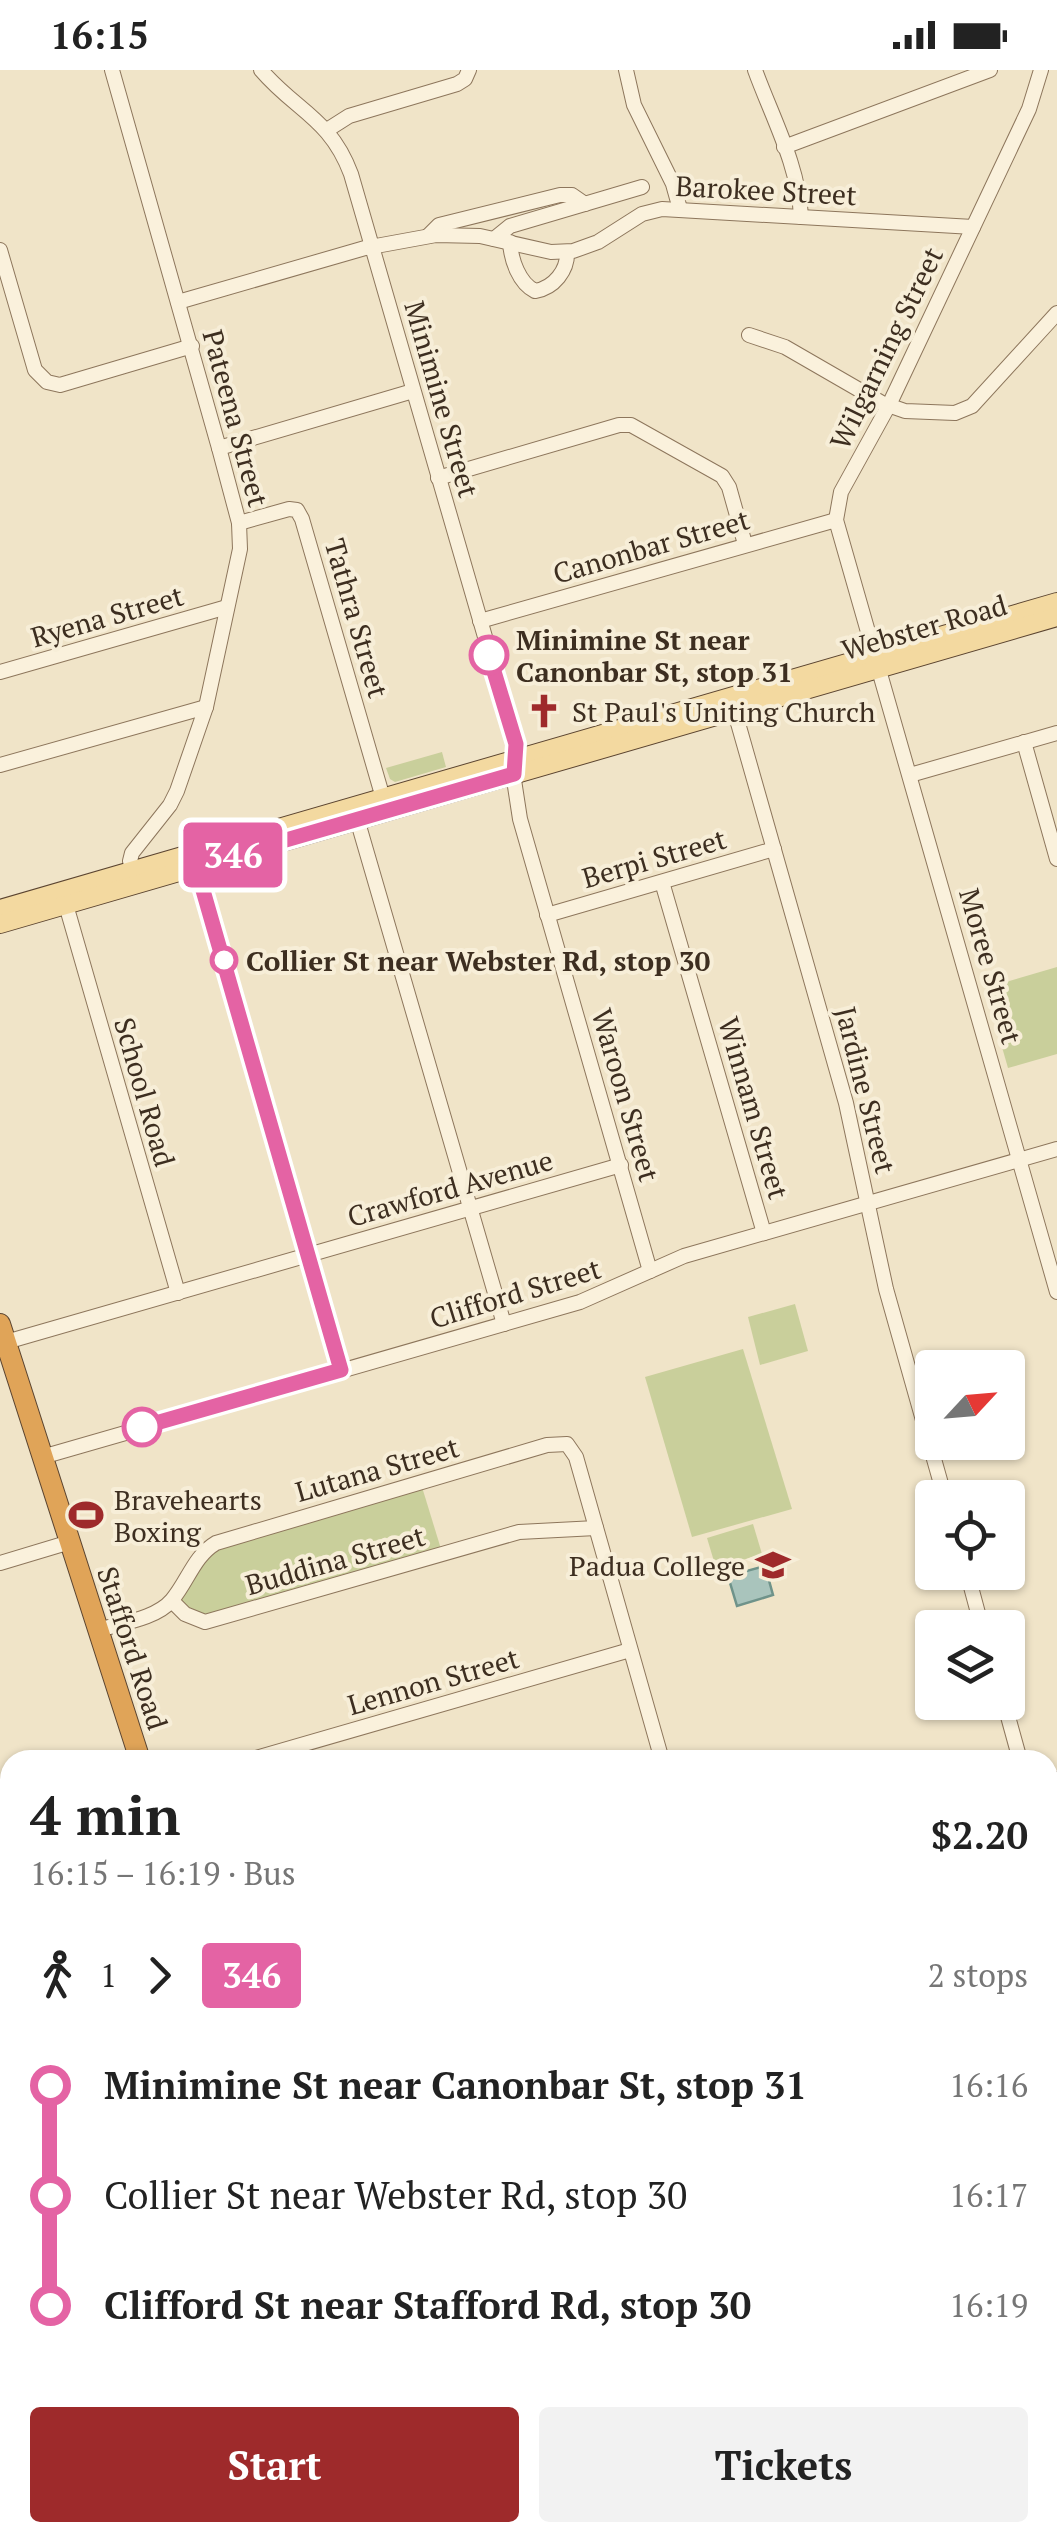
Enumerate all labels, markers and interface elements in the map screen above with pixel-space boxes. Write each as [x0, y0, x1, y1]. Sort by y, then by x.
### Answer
text: 16:15 [50, 10, 149, 60]
street label: Barokee Street [674, 167, 858, 213]
street label: Wilgarning Street [821, 240, 951, 455]
street label: Minimine Street [396, 297, 488, 502]
street label: Pateena Street [195, 325, 278, 511]
street label: Canonbar Street [549, 500, 754, 592]
street label: Tathra Street [317, 534, 398, 702]
street label: Ryena Street [27, 576, 188, 655]
street label: Webster Road [837, 586, 1011, 668]
place label: Minimine St near Canonbar St, stop 31 [516, 621, 793, 690]
marker: Minimine St near Canonbar St, stop 31 [470, 636, 508, 674]
church icon: St Paul's Uniting Church [525, 692, 563, 730]
place label: St Paul's Uniting Church [572, 693, 875, 730]
street label: Berpi Street [578, 820, 731, 896]
line badge: 346 [176, 822, 290, 888]
text: 346 [203, 832, 263, 878]
street label: Moree Street [951, 884, 1031, 1049]
place label: Collier St near Webster Rd, stop 30 [246, 942, 711, 979]
marker: Collier St near Webster Rd, stop 30 [211, 947, 237, 973]
street label: Jardine Street [827, 1003, 905, 1178]
street label: Waroon Street [584, 1004, 669, 1186]
street label: School Road [106, 1013, 184, 1171]
street label: Winnam Street [710, 1013, 798, 1204]
street label: Crawford Avenue [343, 1141, 557, 1235]
street label: Clifford Street [425, 1249, 606, 1337]
north arrow [915, 1350, 1025, 1460]
map controls [915, 1350, 1025, 1720]
unlabelled marker [123, 1408, 161, 1446]
street label: Lutana Street [291, 1428, 464, 1510]
button: locate [915, 1480, 1025, 1590]
place label: Bravehearts Boxing [114, 1481, 262, 1550]
sports icon: Bravehearts Boxing [67, 1496, 105, 1534]
street label: Buddina Street [241, 1517, 430, 1603]
school or university icon: Padua College [754, 1546, 792, 1584]
place label: Padua College [569, 1547, 745, 1584]
street label: Stafford Road [89, 1562, 177, 1734]
button: layers [915, 1610, 1025, 1720]
street label: Lennon Street [343, 1639, 523, 1723]
text: 4 min [30, 1778, 180, 1851]
text: $2.20 [931, 1810, 1028, 1860]
text: 16:15 – 16:19 · Bus [30, 1852, 296, 1894]
icon: walk [30, 1948, 85, 2003]
icon: forward [132, 1948, 187, 2003]
text: 346 [222, 1952, 281, 1998]
text: 1 [100, 1954, 117, 1996]
text: 2 stops [928, 1954, 1028, 1996]
text: Minimine St near Canonbar St, stop 31 [104, 2060, 807, 2110]
text: 16:16 [949, 2064, 1028, 2106]
text: Collier St near Webster Rd, stop 30 [104, 2170, 687, 2220]
text: 16:17 [949, 2174, 1028, 2216]
text: Clifford St near Stafford Rd, stop 30 [104, 2280, 751, 2330]
text: 16:19 [949, 2284, 1028, 2326]
button: Start [30, 2407, 519, 2522]
button: Tickets [539, 2407, 1028, 2522]

